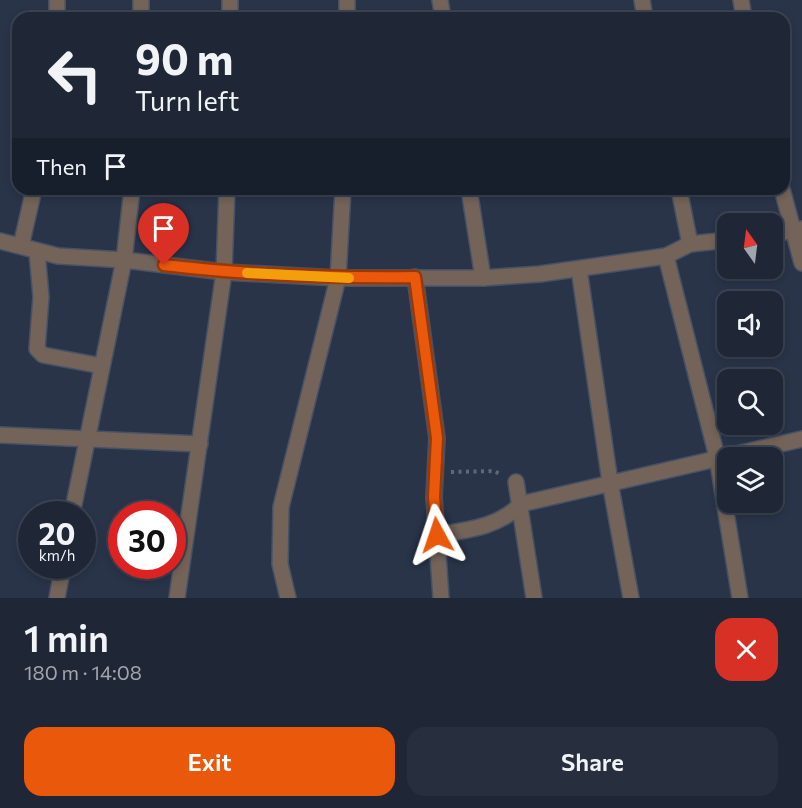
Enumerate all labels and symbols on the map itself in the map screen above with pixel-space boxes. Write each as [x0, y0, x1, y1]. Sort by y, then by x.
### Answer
pin [138, 203, 189, 265]
north arrow [717, 213, 783, 279]
speed limit sign: 30 [108, 501, 186, 579]
position arrow [405, 503, 469, 567]

